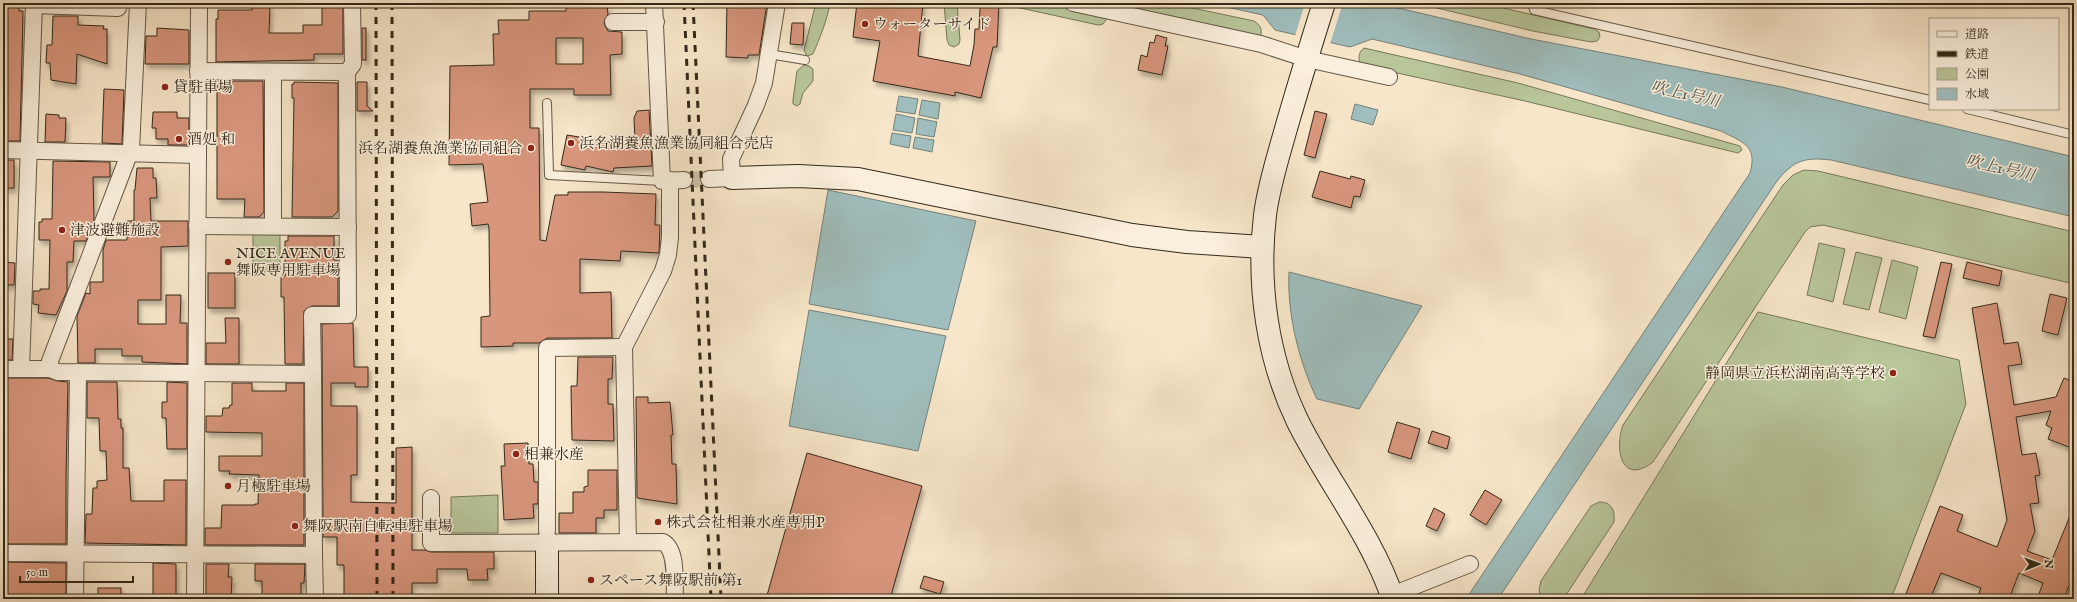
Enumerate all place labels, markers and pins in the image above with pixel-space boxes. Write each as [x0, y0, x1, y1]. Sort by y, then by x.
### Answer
place label: ウォーターサイド [873, 15, 991, 34]
marker: ウォーターサイド [860, 19, 870, 29]
place label: 貸駐車場 [173, 78, 233, 97]
marker: 貸駐車場 [160, 82, 170, 92]
place label: 酒処 和 [187, 130, 235, 149]
marker: 酒処 和 [174, 134, 184, 144]
place label: 浜名湖養魚漁業協同組合売店 [579, 134, 774, 153]
marker: 浜名湖養魚漁業協同組合売店 [566, 138, 576, 148]
place label: 浜名湖養魚漁業協同組合 [358, 139, 523, 158]
marker: 浜名湖養魚漁業協同組合 [526, 143, 536, 153]
place label: 津波避難施設 [70, 221, 160, 240]
marker: 津波避難施設 [57, 225, 67, 235]
place label: NICE AVENUE 舞阪専用駐車場 [236, 244, 345, 280]
marker: NICE AVENUE 舞阪専用駐車場 [223, 257, 233, 267]
place label: 静岡県立浜松湖南高等学校 [1705, 364, 1885, 383]
marker: 静岡県立浜松湖南高等学校 [1888, 368, 1898, 378]
place label: 相兼水産 [524, 445, 584, 464]
marker: 相兼水産 [511, 449, 521, 459]
place label: 月極駐車場 [236, 477, 311, 496]
marker: 月極駐車場 [223, 481, 233, 491]
place label: 株式会社相兼水産専用P [666, 513, 825, 532]
place label: 舞阪駅南自転車駐車場 [303, 517, 453, 536]
marker: 株式会社相兼水産専用P [653, 517, 663, 527]
marker: 舞阪駅南自転車駐車場 [290, 521, 300, 531]
place label: スペース舞阪駅前 第1 [599, 571, 742, 590]
marker: スペース舞阪駅前 第1 [586, 575, 596, 585]

